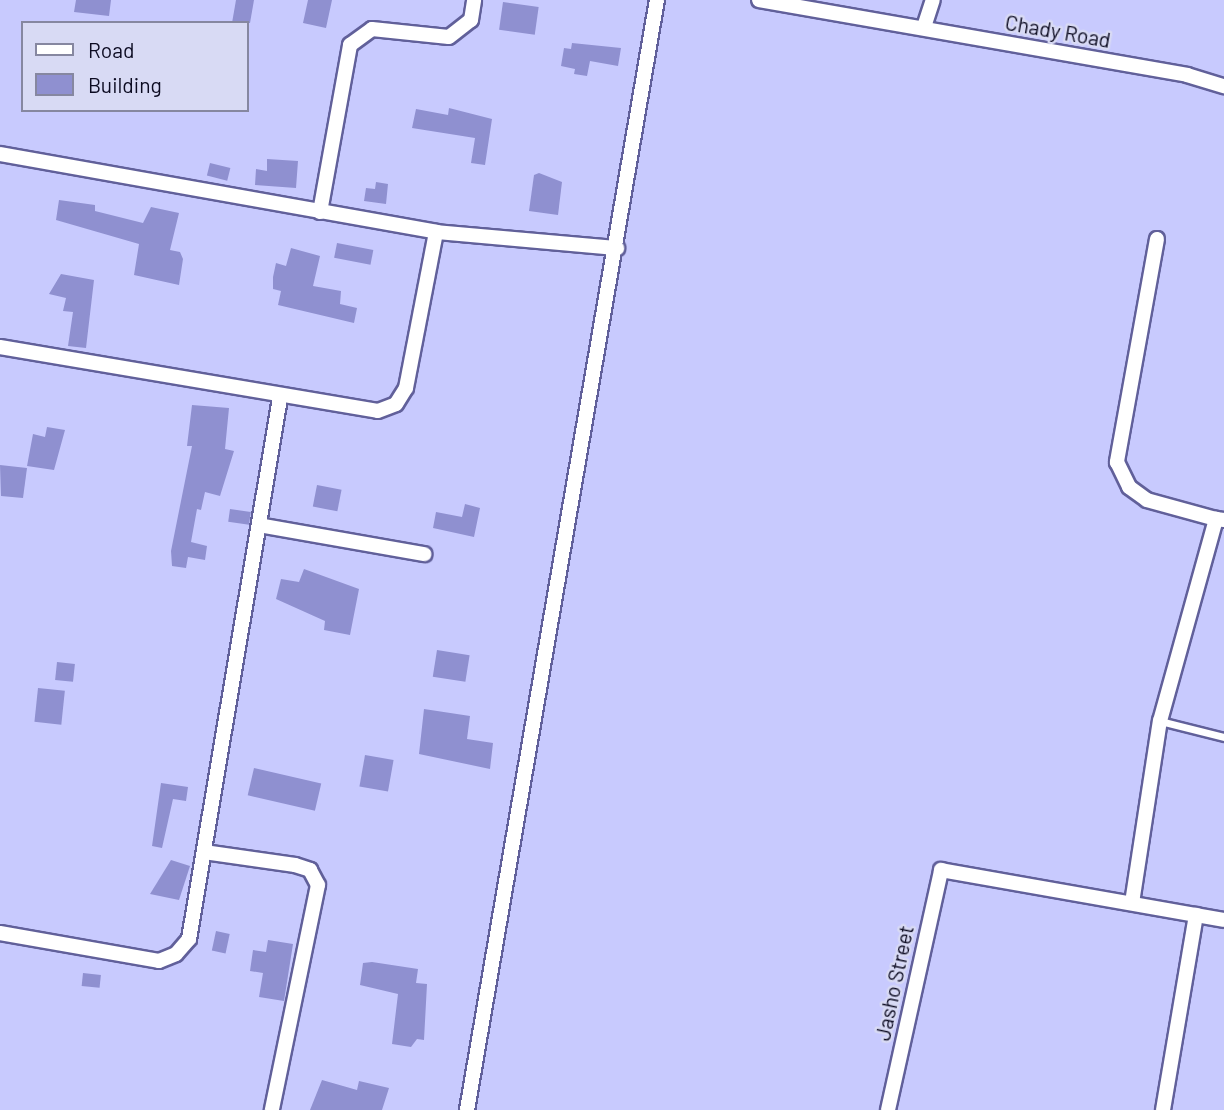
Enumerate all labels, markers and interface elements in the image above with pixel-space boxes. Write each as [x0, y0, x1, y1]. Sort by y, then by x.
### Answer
street label: Chady Road [1003, 9, 1113, 53]
legend [21, 21, 248, 112]
text: Road [88, 37, 134, 62]
text: Building [88, 72, 162, 97]
street label: Jasho Street [870, 923, 918, 1043]

